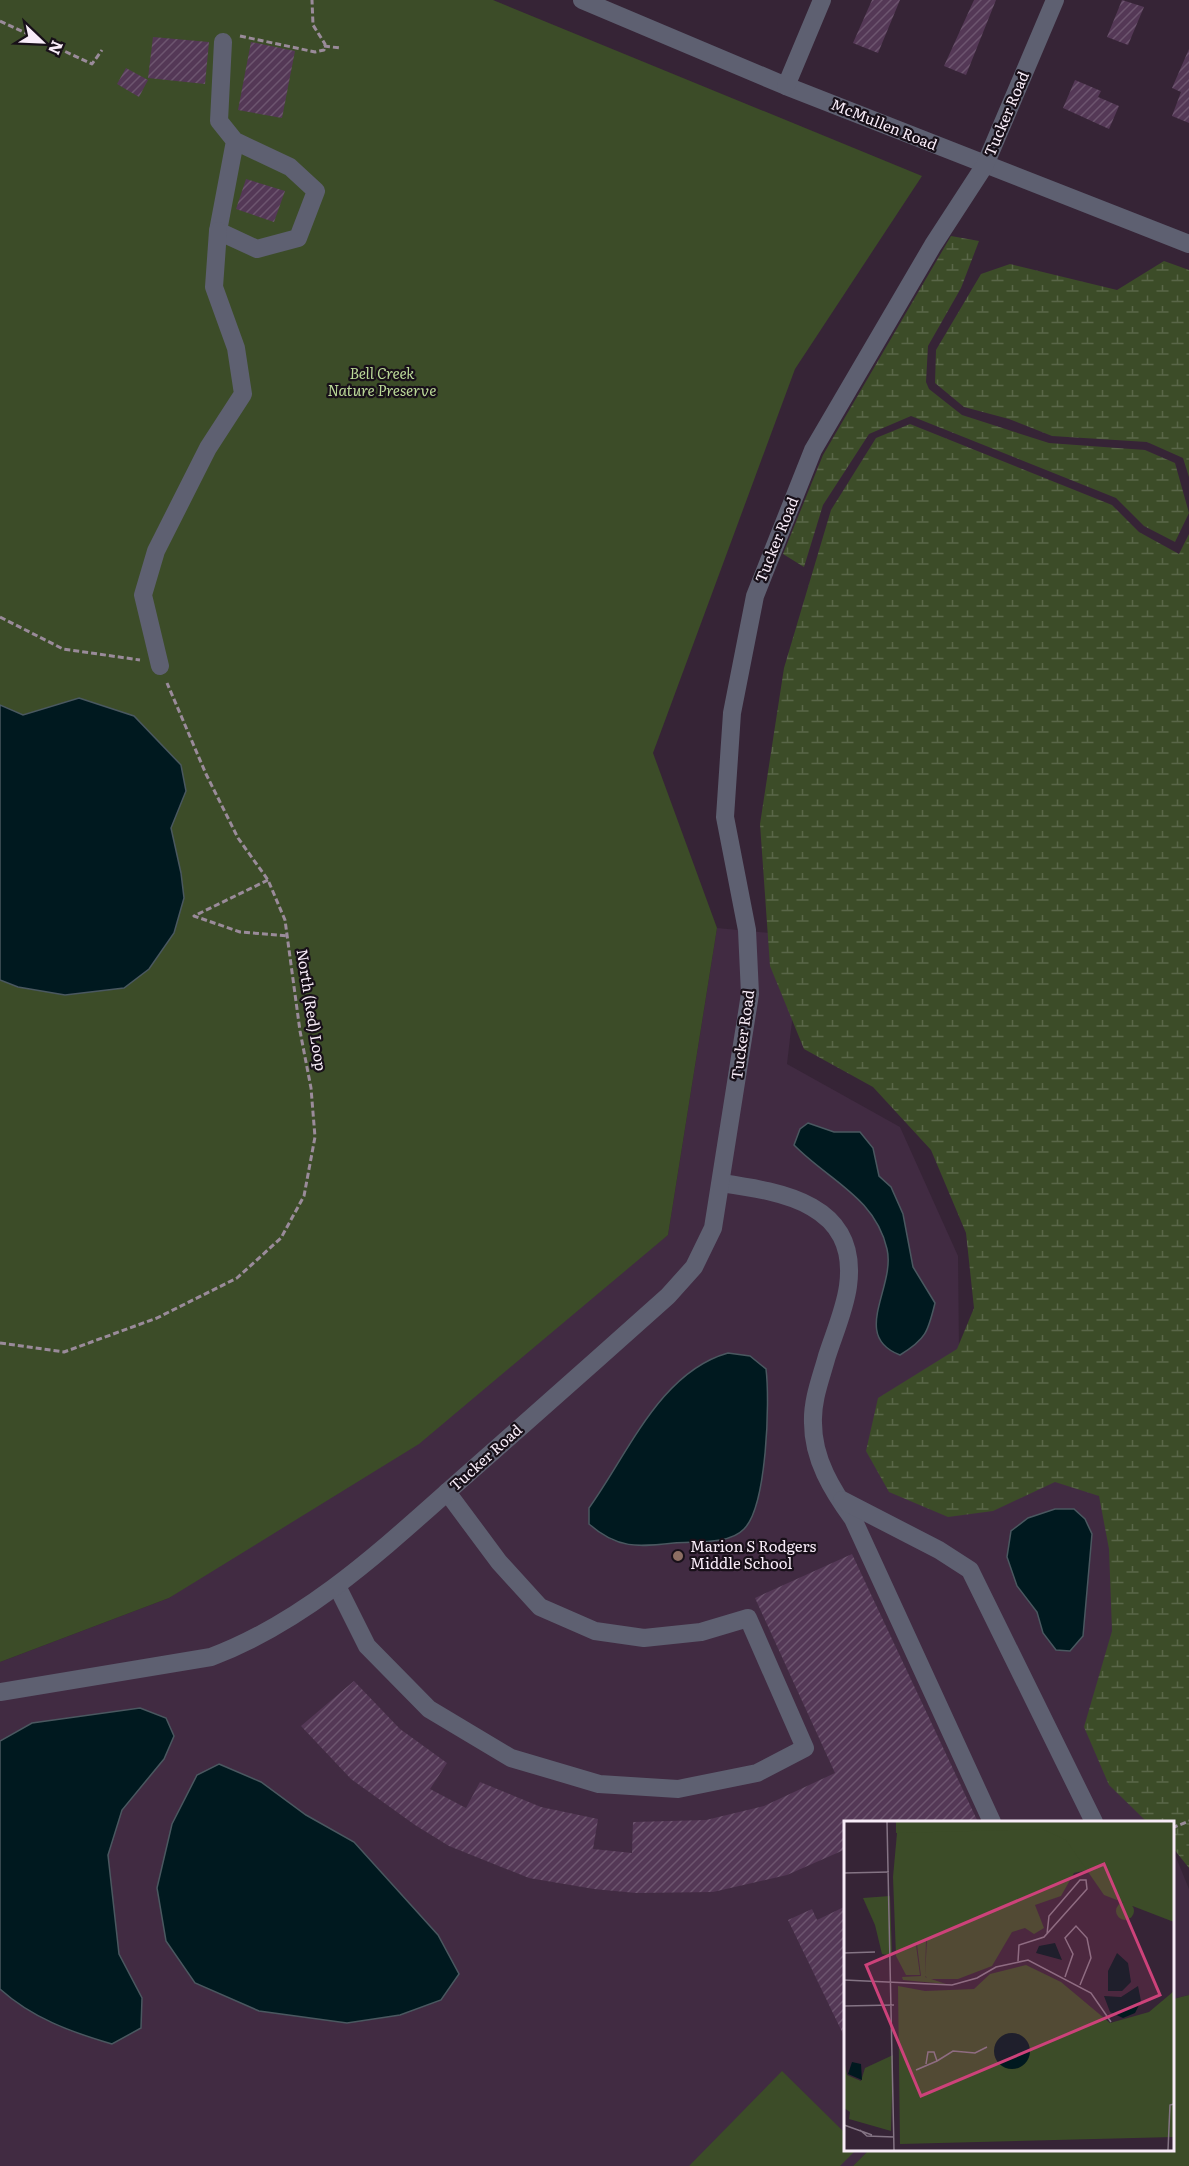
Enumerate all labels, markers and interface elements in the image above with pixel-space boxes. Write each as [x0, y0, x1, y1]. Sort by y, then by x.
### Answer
north arrow [12, 12, 72, 72]
text: N [43, 37, 70, 59]
street label: Tucker Road [977, 67, 1034, 160]
street label: McMullen Road [828, 92, 941, 155]
park label: Bell Creek Nature Preserve [328, 361, 436, 401]
street label: Tucker Road [748, 493, 803, 586]
street label: North (Red) Loop [291, 947, 333, 1072]
street label: Tucker Road [724, 988, 759, 1081]
street label: Tucker Road [444, 1418, 526, 1496]
place label: Marion S Rodgers Middle School [690, 1534, 817, 1574]
marker: Marion S Rodgers Middle School [671, 1549, 685, 1563]
inset map [844, 1821, 1174, 2151]

